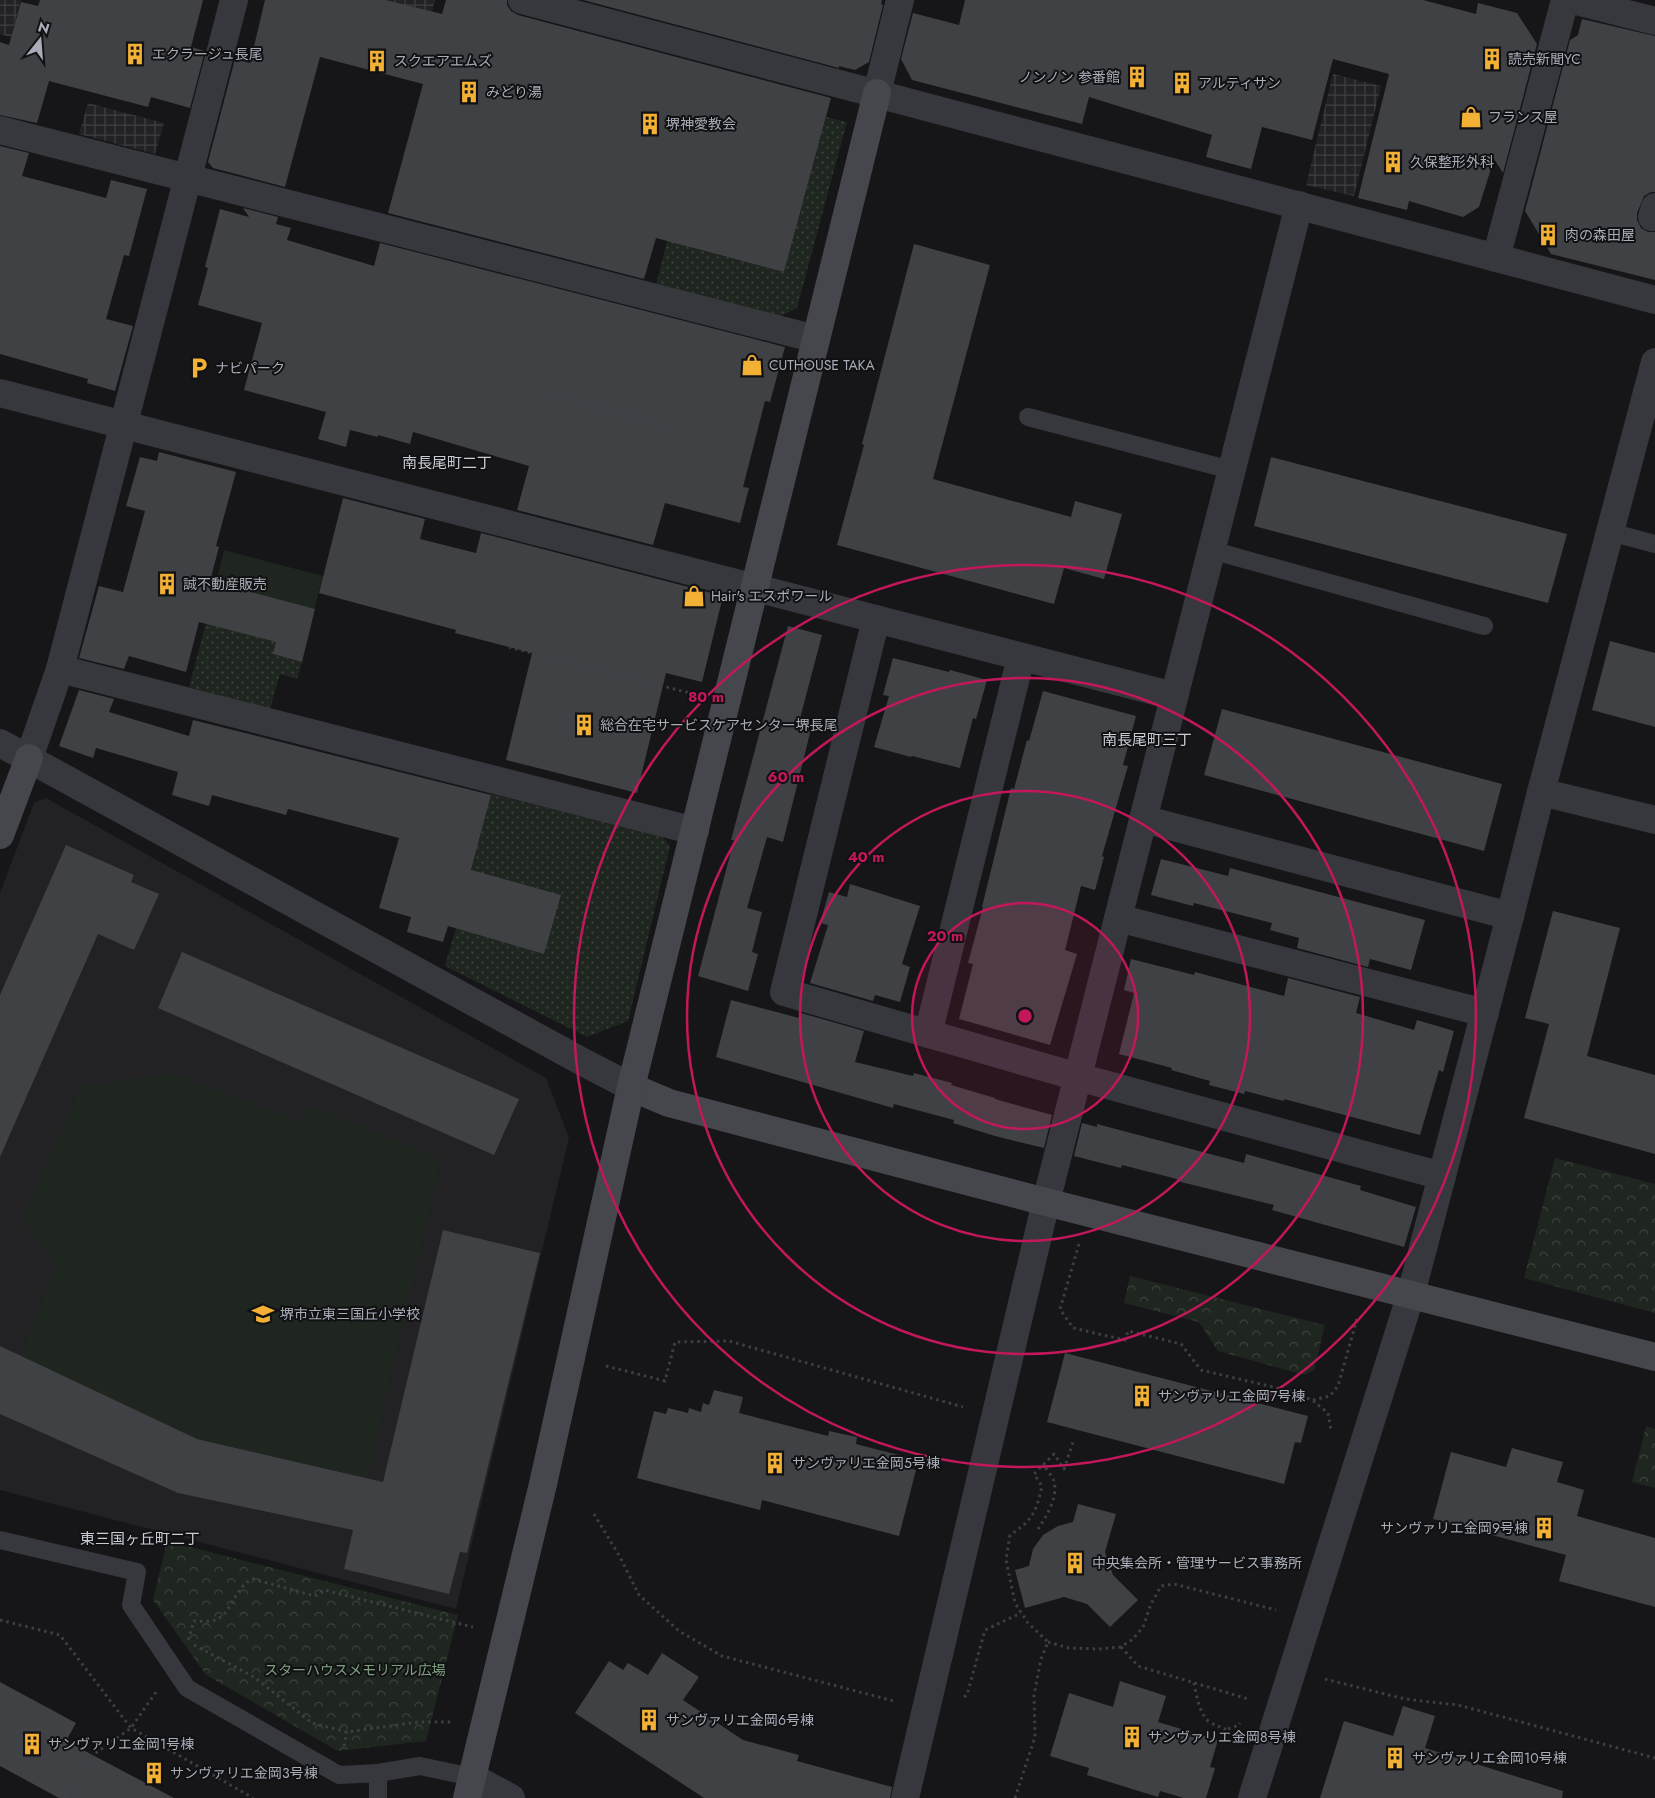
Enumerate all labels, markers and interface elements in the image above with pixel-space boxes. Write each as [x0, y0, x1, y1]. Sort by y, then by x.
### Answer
north arrow [15, 15, 65, 65]
text: N [36, 16, 52, 39]
building icon: エクラージュ長尾 [122, 41, 148, 67]
place label: エクラージュ長尾 [152, 44, 263, 64]
building icon: 読売新聞YC [1479, 46, 1505, 72]
building icon: スクエアエムズ [364, 48, 390, 74]
place label: 読売新聞YC [1508, 49, 1581, 69]
place label: スクエアエムズ [394, 51, 492, 71]
building icon: ノンノン 参番館 [1124, 64, 1150, 90]
place label: ノンノン 参番館 [1019, 67, 1120, 87]
building icon: アルティサン [1169, 70, 1195, 96]
place label: アルティサン [1198, 73, 1281, 93]
building icon: みどり湯 [456, 79, 482, 105]
place label: みどり湯 [486, 82, 542, 102]
shop icon: フランス屋 [1458, 104, 1484, 130]
place label: フランス屋 [1488, 107, 1558, 127]
building icon: 堺神愛教会 [637, 111, 663, 137]
place label: 堺神愛教会 [666, 114, 736, 134]
building icon: 久保整形外科 [1380, 149, 1406, 175]
place label: 久保整形外科 [1410, 152, 1494, 172]
building icon: 肉の森田屋 [1535, 222, 1561, 248]
place label: 肉の森田屋 [1565, 225, 1635, 245]
shop icon: CUTHOUSE TAKA [739, 352, 765, 378]
parking icon: ナビパーク [186, 355, 212, 381]
place label: CUTHOUSE TAKA [769, 355, 876, 375]
place label: ナビパーク [215, 358, 285, 378]
district label: 南長尾町二丁 [402, 452, 492, 474]
building icon: 誠不動産販売 [154, 571, 180, 597]
place label: 誠不動産販売 [183, 574, 267, 594]
shop icon: Hair's エスポワール [681, 583, 707, 609]
place label: Hair's エスポワール [711, 586, 833, 606]
text: 80 m [688, 686, 724, 708]
building icon: 総合在宅サービスケアセンター堺長尾 [571, 712, 597, 738]
place label: 総合在宅サービスケアセンター堺長尾 [600, 715, 838, 735]
district label: 南長尾町三丁 [1102, 729, 1192, 751]
text: 60 m [768, 766, 804, 788]
text: 40 m [847, 846, 885, 868]
text: 20 m [927, 925, 963, 947]
centre of rings [1016, 1007, 1034, 1025]
school or university icon: 堺市立東三国丘小学校 [250, 1301, 276, 1327]
place label: 堺市立東三国丘小学校 [280, 1304, 420, 1324]
building icon: サンヴァリエ金岡7号棟 [1129, 1383, 1155, 1409]
place label: サンヴァリエ金岡7号棟 [1158, 1386, 1305, 1406]
building icon: サンヴァリエ金岡5号棟 [762, 1450, 788, 1476]
place label: サンヴァリエ金岡5号棟 [792, 1453, 940, 1473]
building icon: サンヴァリエ金岡9号棟 [1531, 1515, 1557, 1541]
place label: サンヴァリエ金岡9号棟 [1380, 1518, 1528, 1538]
district label: 東三国ヶ丘町二丁 [80, 1528, 200, 1550]
building icon: 中央集会所・管理サービス事務所 [1062, 1550, 1088, 1576]
place label: 中央集会所・管理サービス事務所 [1092, 1553, 1302, 1573]
park label: スターハウスメモリアル広場 [264, 1660, 446, 1680]
building icon: サンヴァリエ金岡6号棟 [636, 1707, 662, 1733]
place label: サンヴァリエ金岡6号棟 [666, 1710, 814, 1730]
building icon: サンヴァリエ金岡8号棟 [1119, 1724, 1145, 1750]
place label: サンヴァリエ金岡8号棟 [1148, 1727, 1296, 1747]
building icon: サンヴァリエ金岡1号棟 [19, 1731, 45, 1757]
place label: サンヴァリエ金岡1号棟 [48, 1734, 194, 1754]
building icon: サンヴァリエ金岡10号棟 [1382, 1745, 1408, 1771]
place label: サンヴァリエ金岡10号棟 [1412, 1748, 1567, 1768]
building icon: サンヴァリエ金岡3号棟 [141, 1760, 167, 1786]
place label: サンヴァリエ金岡3号棟 [170, 1763, 318, 1783]

